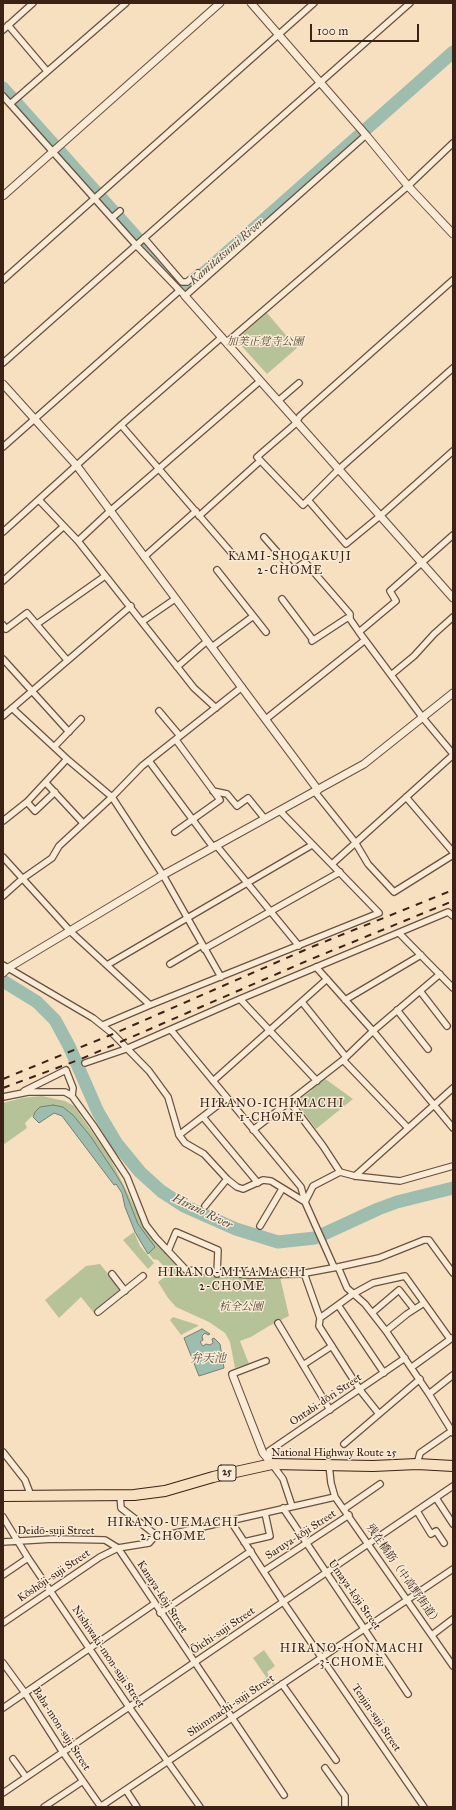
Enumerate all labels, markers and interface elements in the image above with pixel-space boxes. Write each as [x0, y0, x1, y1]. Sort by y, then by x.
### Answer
scale bar [312, 16, 421, 42]
text: 100 m [317, 24, 348, 38]
water label: Kamitatsumi River [187, 216, 267, 288]
park label: 加美正覚寺公園 [227, 335, 303, 349]
district label: KAMI-SHOGAKUJI 2-CHOME [228, 550, 352, 578]
district label: HIRANO-ICHIMACHI 1-CHOME [200, 1097, 344, 1125]
water label: Hirano River [170, 1191, 234, 1233]
district label: HIRANO-MIYAMACHI 2-CHOME [157, 1266, 307, 1294]
park label: 杭全公園 [219, 1300, 263, 1314]
water label: 弁天池 [190, 1352, 226, 1366]
street label: Ontabi-dōri Street [288, 1371, 364, 1429]
street label: National Highway Route 25 [271, 1446, 397, 1460]
road number: 25 [218, 1465, 236, 1481]
street label: Saruya-kōji Street [263, 1507, 339, 1563]
district label: HIRANO-UEMACHI 2-CHOME [107, 1516, 239, 1544]
street label: 残在橋筋（中高野街道） [363, 1522, 443, 1628]
street label: Deidō-suji Street [17, 1524, 95, 1538]
street label: Kōshōji-suji Street [15, 1547, 93, 1605]
street label: Umaya-kōji Street [325, 1557, 383, 1633]
street label: Kanaya-kōji Street [134, 1558, 190, 1636]
street label: Nishiwaki-mon-suji Street [69, 1603, 147, 1711]
street label: Ōichi-suji Street [188, 1605, 258, 1657]
district label: HIRANO-HONMACHI 3-CHOME [280, 1642, 424, 1670]
street label: Shimmachi-suji Street [185, 1672, 277, 1740]
street label: Tenjin-suji Street [349, 1682, 403, 1754]
street label: Baba-mon-suji Street [29, 1685, 93, 1773]

